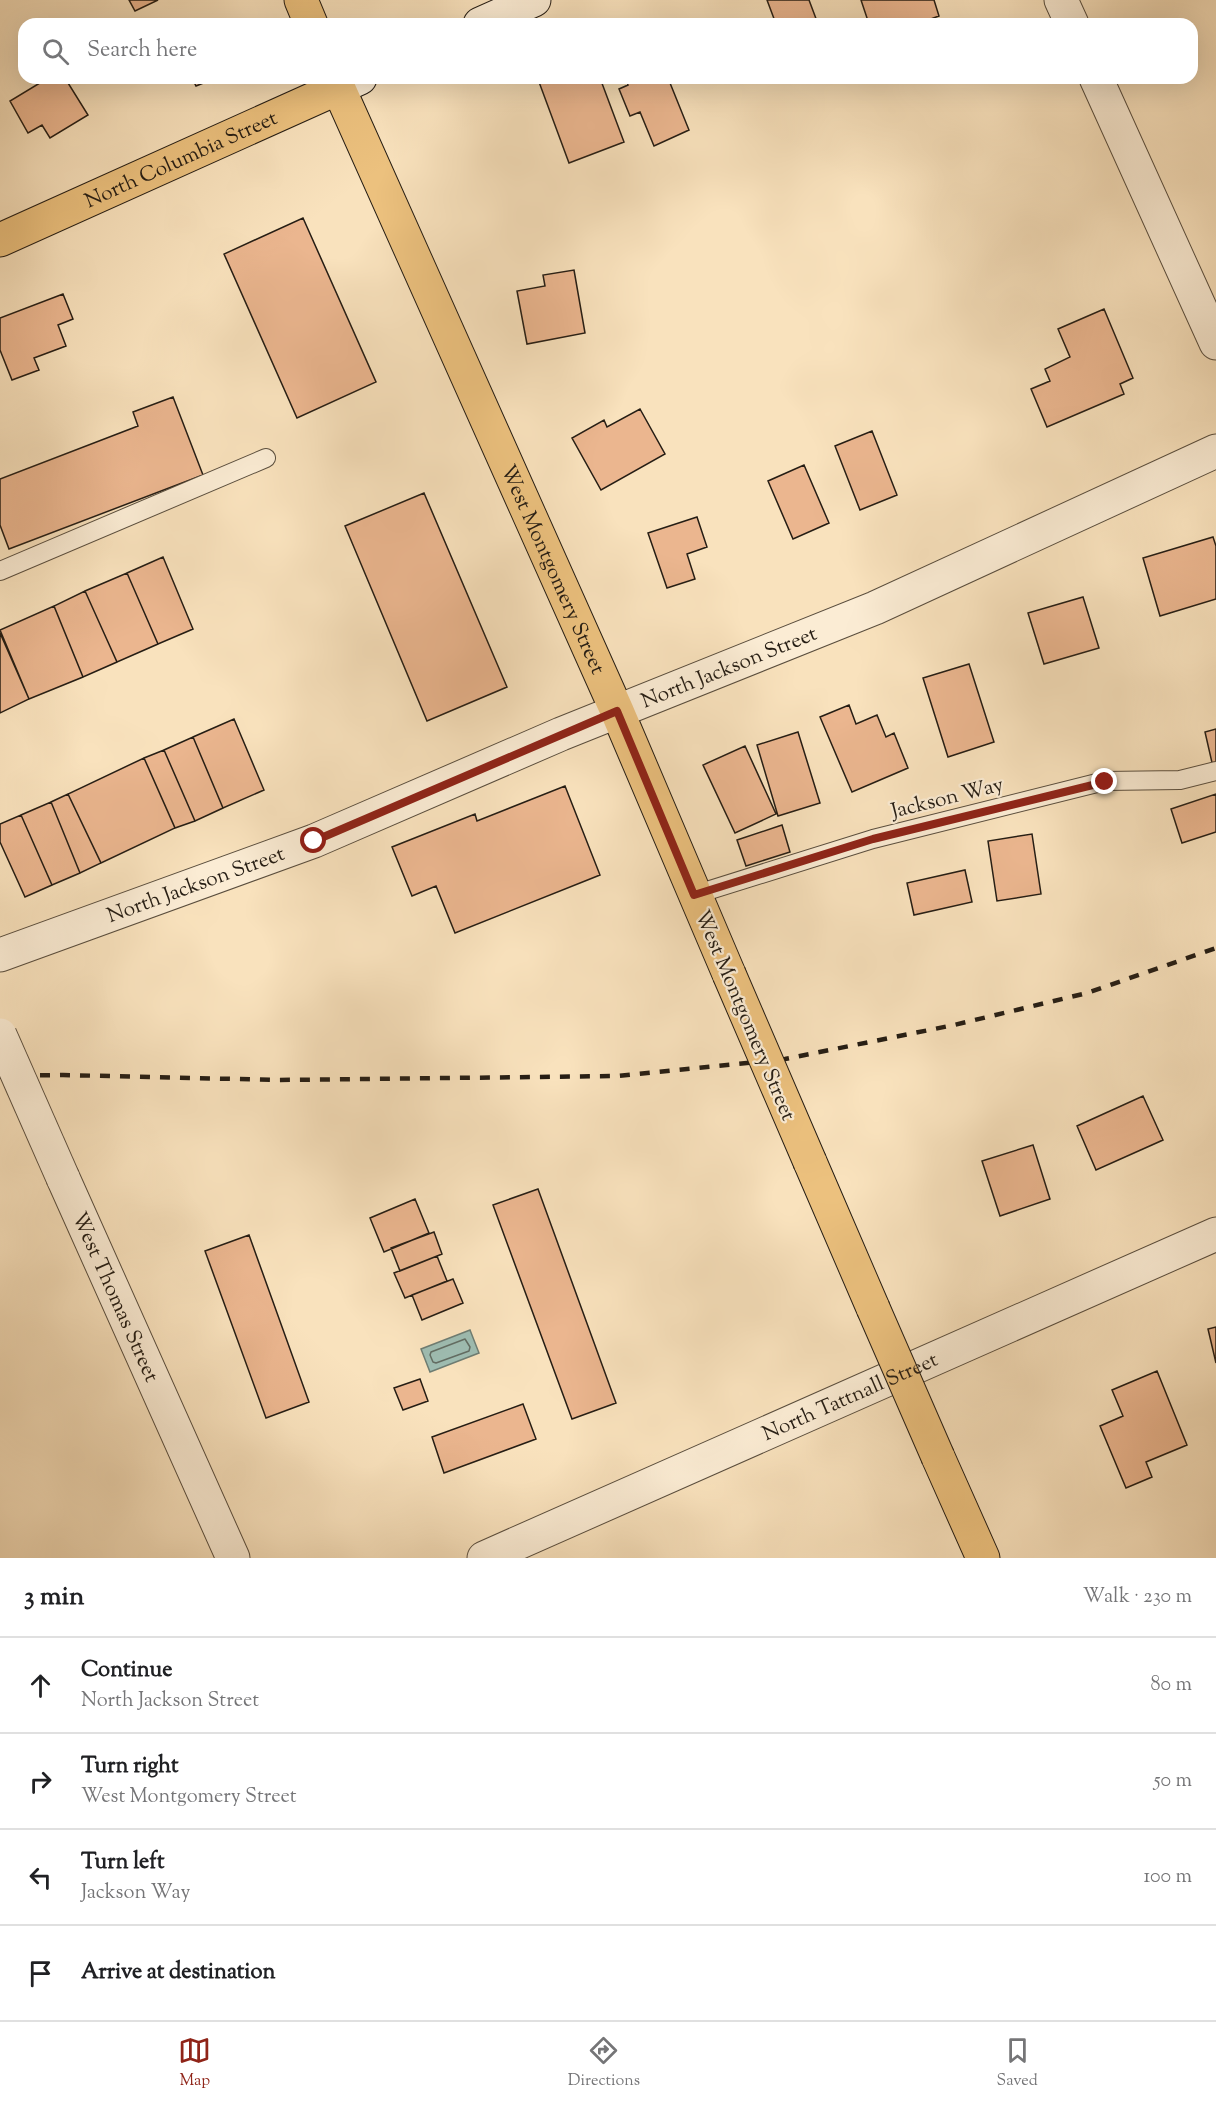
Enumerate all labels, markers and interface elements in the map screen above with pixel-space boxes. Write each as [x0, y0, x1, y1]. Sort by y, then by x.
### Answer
search box [18, 18, 1198, 84]
icon: search [39, 35, 72, 68]
text: Search here [87, 35, 197, 67]
street label: North Columbia Street [80, 104, 283, 217]
street label: West Montgomery Street [492, 460, 612, 680]
street label: North Jackson Street [637, 620, 822, 717]
route end [1091, 768, 1117, 794]
street label: Jackson Way [887, 770, 1007, 828]
route start [300, 827, 326, 853]
street label: North Jackson Street [103, 840, 289, 932]
street label: West Montgomery Street [686, 906, 802, 1126]
street label: West Thomas Street [63, 1208, 165, 1387]
street label: North Tattnall Street [758, 1346, 943, 1450]
text: 3 min [24, 1579, 84, 1616]
text: Walk · 230 m [1083, 1583, 1192, 1612]
text: Continue [81, 1655, 172, 1687]
icon: ahead [24, 1669, 57, 1702]
text: 80 m [1151, 1671, 1192, 1700]
text: North Jackson Street [81, 1687, 259, 1716]
text: Turn right [81, 1751, 178, 1783]
icon: right [24, 1765, 57, 1798]
text: 50 m [1154, 1767, 1192, 1796]
text: West Montgomery Street [81, 1783, 297, 1812]
text: Turn left [81, 1847, 164, 1879]
icon: left [24, 1861, 57, 1894]
text: 100 m [1143, 1863, 1192, 1892]
text: Jackson Way [81, 1879, 190, 1908]
icon: arrive [24, 1957, 57, 1990]
text: Arrive at destination [81, 1957, 276, 1989]
tab: Map [178, 2034, 211, 2093]
tab: Directions [568, 2034, 640, 2093]
tab: Saved [997, 2034, 1038, 2093]

